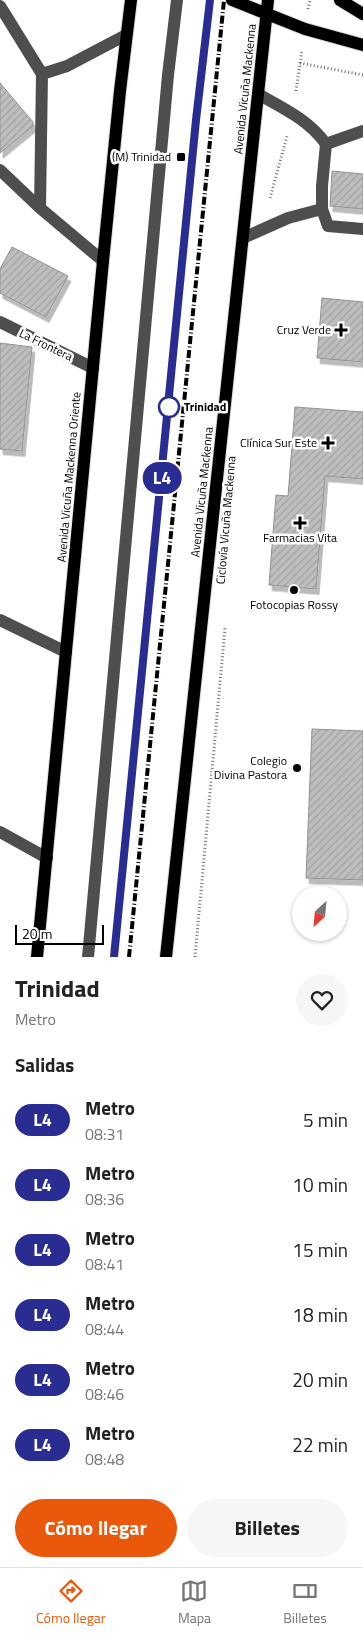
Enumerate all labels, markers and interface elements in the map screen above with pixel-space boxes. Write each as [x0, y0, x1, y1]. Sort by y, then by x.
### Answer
street label: Avenida Vicuña Mackenna [228, 23, 261, 155]
place label: (M) Trinidad [112, 147, 171, 166]
marker: (M) Trinidad [175, 151, 187, 163]
place label: Cruz Verde [277, 320, 331, 339]
street label: La Frontera [16, 323, 76, 366]
marker: Cruz Verde [335, 324, 347, 336]
street label: Avenida Vicuña Mackenna Oriente [52, 391, 85, 563]
marker: Trinidad [158, 396, 180, 418]
place label: Trinidad [184, 397, 226, 416]
street label: Avenida Vicuña Mackenna [185, 426, 218, 558]
place label: Clínica Sur Este [240, 433, 317, 452]
marker: Clínica Sur Este [321, 436, 335, 450]
street label: Ciclovía Vicuña Mackenna [210, 455, 241, 585]
line badge: L4 [140, 462, 184, 494]
text: L4 [153, 464, 171, 491]
marker: Farmacias Vita [294, 517, 306, 529]
place label: Farmacias Vita [263, 528, 337, 547]
marker: Fotocopias Rossy [288, 584, 300, 596]
place label: Fotocopias Rossy [250, 595, 338, 614]
place label: Colegio Divina Pastora [214, 751, 287, 784]
marker: Colegio Divina Pastora [291, 762, 303, 774]
north arrow [292, 886, 348, 941]
map controls [292, 886, 347, 941]
scale bar [15, 922, 104, 945]
text: 20 m [22, 923, 52, 944]
text: Trinidad [15, 970, 100, 1006]
button: heart [296, 974, 348, 1026]
text: Metro [15, 1007, 56, 1031]
text: Salidas [15, 1050, 74, 1079]
text: Metro [85, 1093, 135, 1122]
text: 5 min [303, 1105, 348, 1134]
text: L4 [33, 1106, 52, 1133]
text: 08:31 [85, 1122, 124, 1146]
text: Metro [85, 1158, 135, 1187]
text: 10 min [292, 1170, 348, 1199]
text: L4 [33, 1171, 52, 1198]
text: 08:36 [85, 1187, 124, 1211]
text: Metro [85, 1223, 135, 1252]
text: 15 min [292, 1235, 348, 1264]
text: L4 [33, 1236, 52, 1263]
text: 08:41 [85, 1252, 124, 1276]
text: Metro [85, 1288, 135, 1317]
text: 18 min [292, 1300, 348, 1329]
text: L4 [33, 1301, 52, 1328]
text: 08:44 [85, 1317, 124, 1341]
text: Metro [85, 1353, 135, 1382]
text: 20 min [292, 1365, 348, 1394]
text: L4 [33, 1366, 52, 1393]
text: 08:46 [85, 1382, 124, 1406]
text: Metro [85, 1418, 135, 1447]
text: 22 min [292, 1430, 348, 1459]
text: L4 [33, 1431, 52, 1458]
text: 08:48 [85, 1447, 124, 1471]
button: Cómo llegar [15, 1499, 177, 1557]
button: Billetes [187, 1499, 348, 1557]
tab: Cómo llegar [36, 1577, 106, 1628]
tab: Mapa [178, 1577, 211, 1628]
tab: Billetes [283, 1577, 327, 1628]

